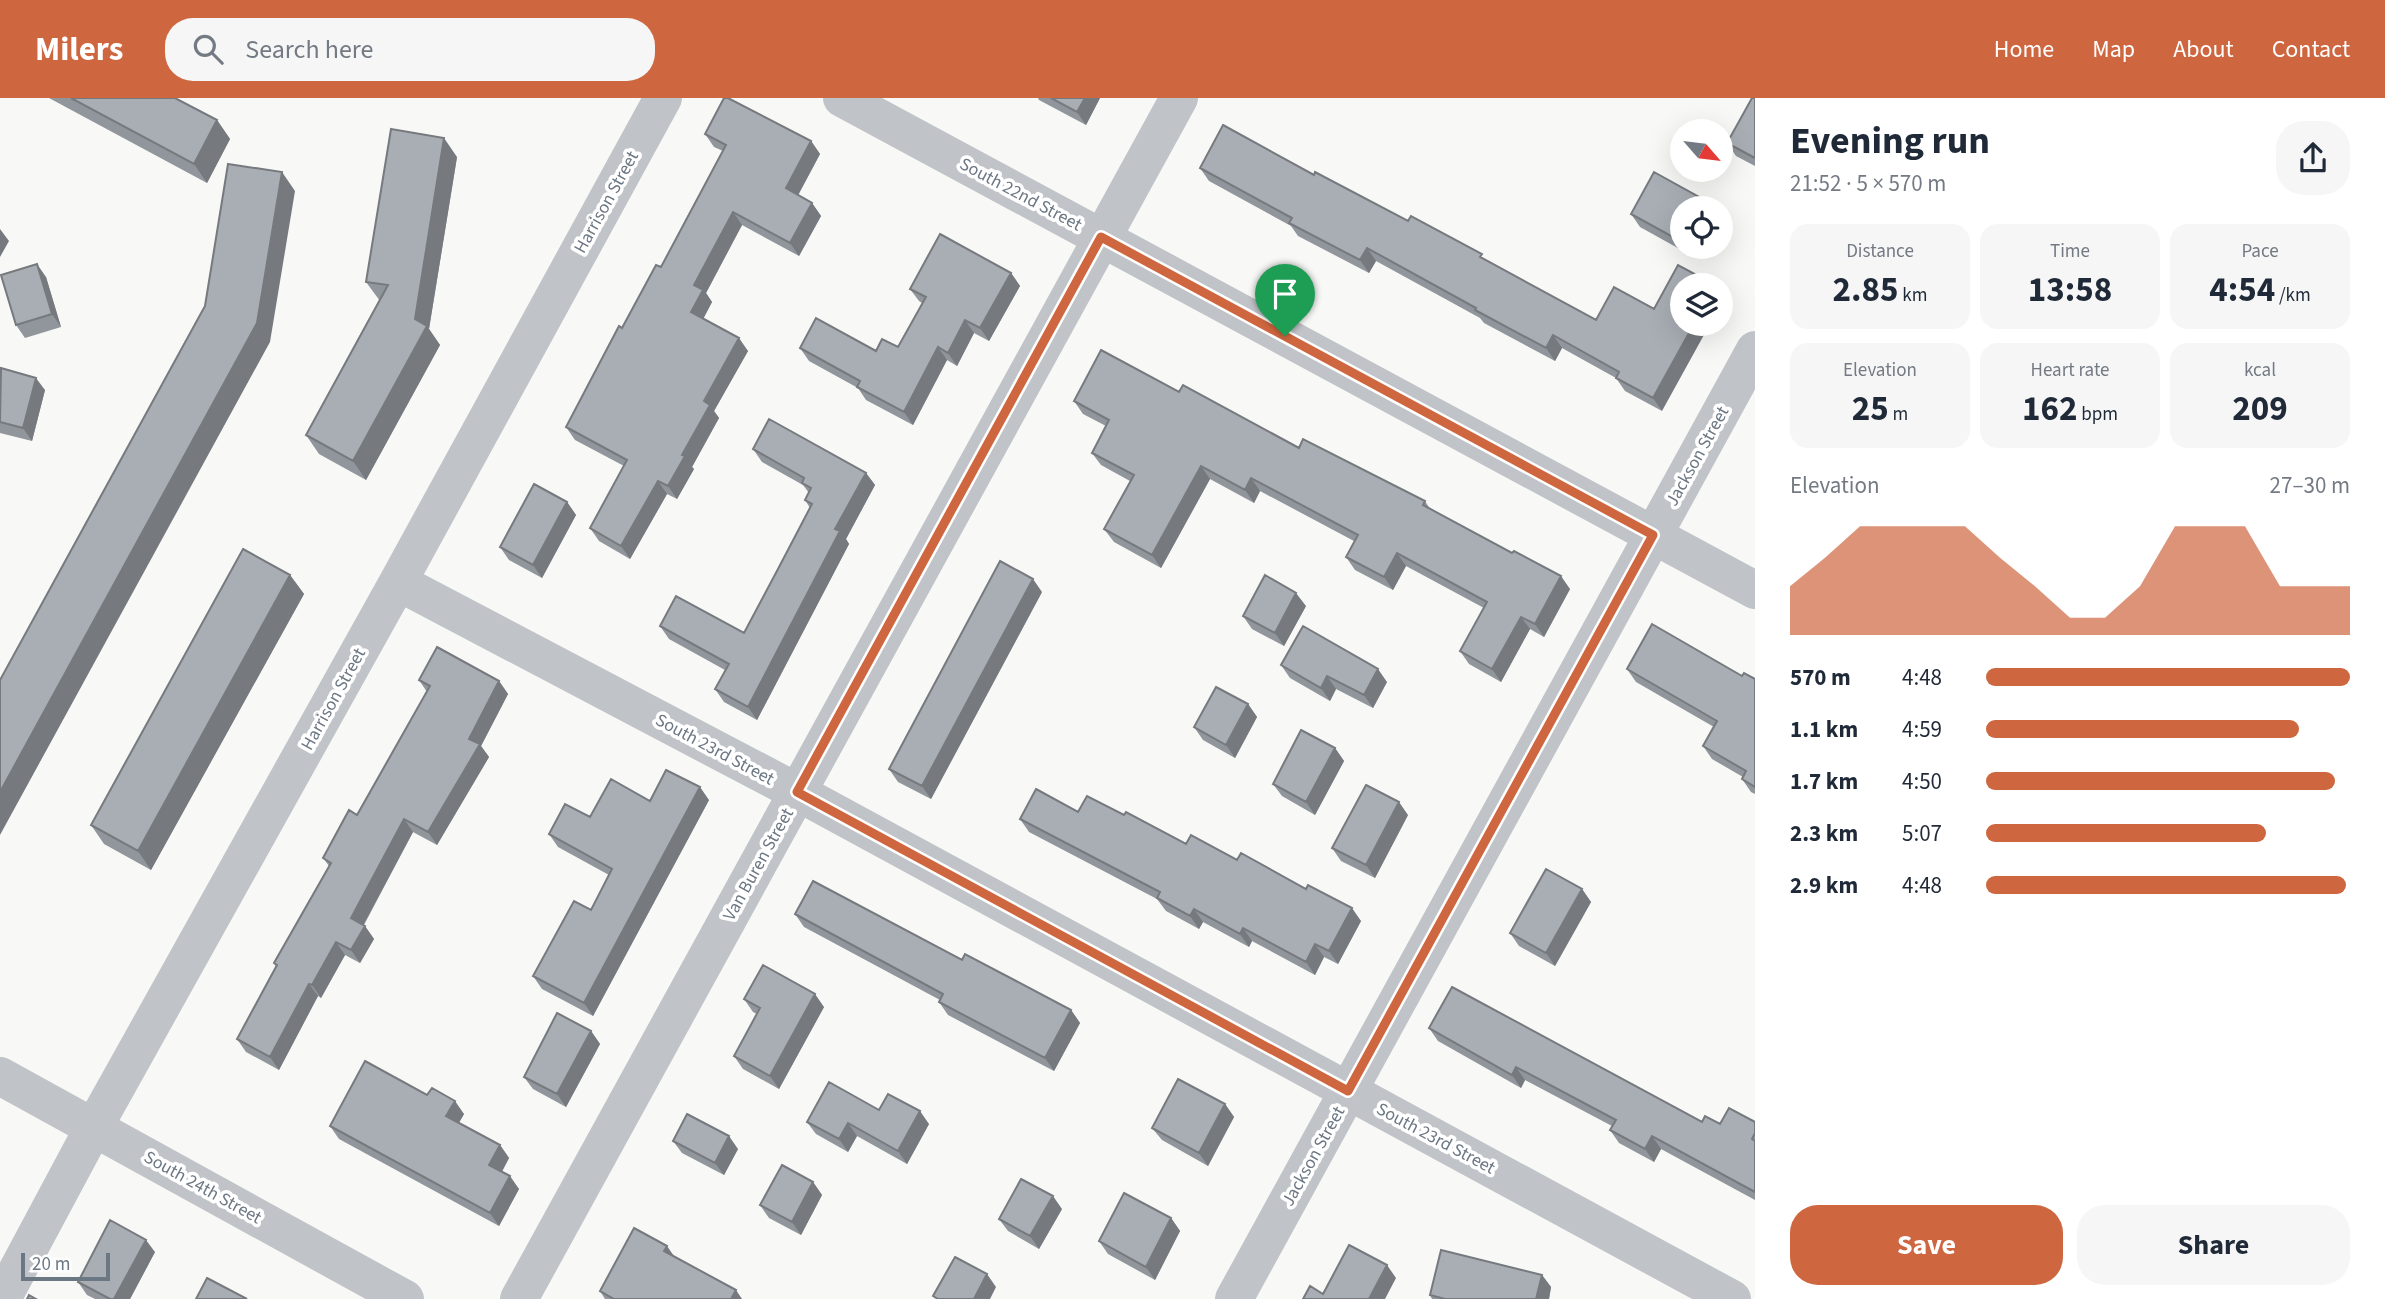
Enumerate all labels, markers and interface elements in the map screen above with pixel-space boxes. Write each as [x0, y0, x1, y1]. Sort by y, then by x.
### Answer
search box [165, 18, 655, 81]
text: Milers [35, 26, 123, 73]
icon: search [189, 30, 227, 68]
text: Search here [245, 31, 373, 68]
text: Home [1994, 32, 2054, 67]
text: Map [2092, 32, 2135, 67]
text: About [2173, 32, 2234, 67]
text: Contact [2272, 32, 2350, 67]
text: Evening run [1790, 114, 1990, 168]
north arrow [1670, 119, 1732, 182]
map controls [1670, 119, 1733, 336]
button: share [2276, 121, 2350, 195]
street label: Harrison Street [568, 147, 645, 258]
street label: South 22nd Street [955, 152, 1086, 237]
text: 21:52 · 5 × 570 m [1790, 167, 1946, 200]
button: locate [1670, 196, 1733, 259]
text: Distance [1846, 238, 1914, 265]
text: Time [2050, 238, 2090, 265]
text: Pace [2241, 238, 2279, 265]
pin [1255, 264, 1315, 336]
text: 2.85 [1833, 265, 1898, 315]
text: 13:58 [2028, 265, 2112, 315]
text: 4:54 [2209, 265, 2275, 315]
button: layers [1670, 273, 1733, 336]
icon: arrive [1266, 275, 1304, 313]
text: km [1898, 282, 1927, 309]
text: /km [2275, 282, 2311, 309]
text: Elevation [1843, 357, 1917, 384]
text: Heart rate [2031, 357, 2110, 384]
text: kcal [2244, 357, 2276, 384]
text: 25 [1852, 384, 1889, 434]
text: 162 [2022, 384, 2077, 434]
text: 209 [2232, 384, 2288, 434]
text: m [1889, 401, 1908, 428]
text: bpm [2077, 401, 2118, 428]
street label: Jackson Street [1660, 402, 1735, 511]
text: Elevation [1790, 469, 1880, 502]
text: 27–30 m [2270, 469, 2350, 502]
street label: Harrison Street [295, 644, 372, 755]
text: 570 m [1790, 661, 1851, 694]
text: 4:48 [1902, 661, 1942, 694]
street label: South 23rd Street [651, 708, 779, 791]
text: 1.1 km [1790, 713, 1858, 746]
text: 4:59 [1902, 713, 1942, 746]
text: 1.7 km [1790, 765, 1858, 798]
text: 4:50 [1902, 765, 1942, 798]
street label: Van Buren Street [717, 803, 800, 925]
text: 2.3 km [1790, 817, 1858, 850]
text: 5:07 [1902, 817, 1942, 850]
text: 2.9 km [1790, 869, 1858, 902]
text: 4:48 [1902, 869, 1942, 902]
street label: South 23rd Street [1372, 1097, 1500, 1180]
street label: Jackson Street [1276, 1102, 1351, 1211]
street label: South 24th Street [139, 1145, 266, 1230]
button: Save [1790, 1205, 2063, 1285]
button: Share [2077, 1205, 2350, 1285]
scale bar [21, 1250, 110, 1282]
text: 20 m [32, 1251, 70, 1278]

